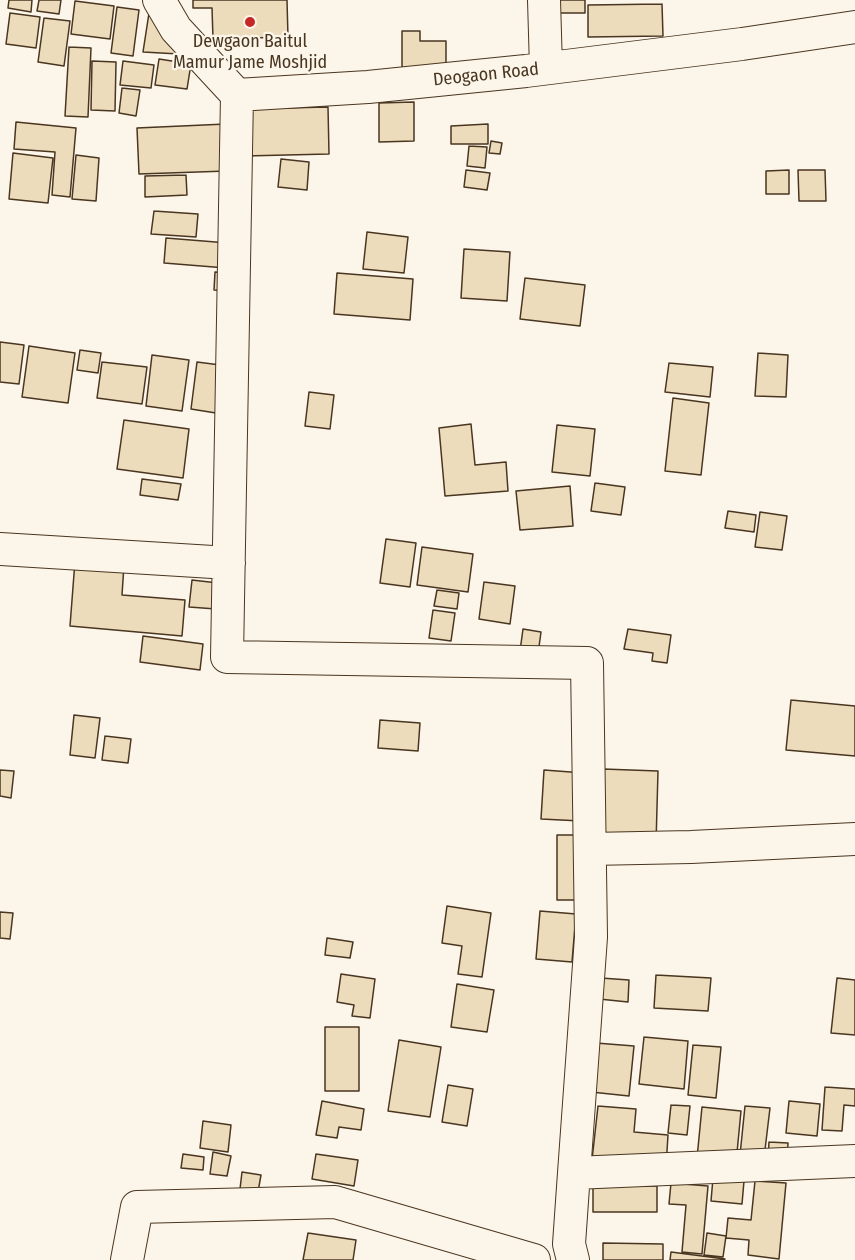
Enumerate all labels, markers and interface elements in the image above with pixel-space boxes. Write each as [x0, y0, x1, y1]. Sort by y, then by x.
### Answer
marker: Dewgaon Baitul Mamur Jame Moshjid [243, 15, 257, 29]
place label: Dewgaon Baitul Mamur Jame Moshjid [173, 31, 327, 74]
street label: Deogaon Road [432, 59, 540, 91]

